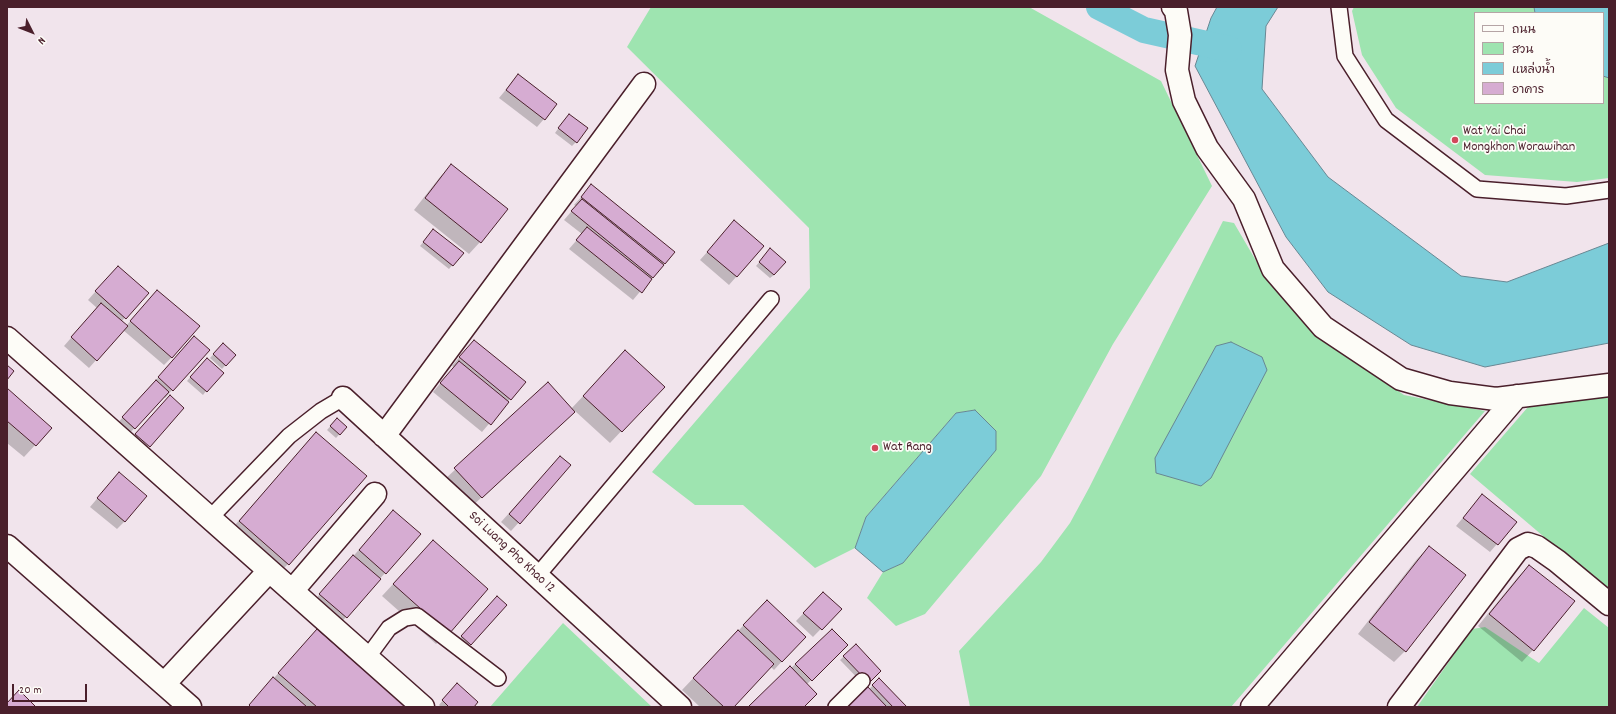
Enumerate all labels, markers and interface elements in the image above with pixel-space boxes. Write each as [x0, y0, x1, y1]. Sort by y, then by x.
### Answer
north arrow [12, 12, 52, 52]
legend [1474, 12, 1604, 104]
text: ถนน [1512, 22, 1536, 39]
text: N [33, 33, 49, 47]
text: สวน [1512, 42, 1533, 59]
text: แหล่งน้ำ [1512, 62, 1555, 79]
text: อาคาร [1512, 82, 1544, 99]
place label: Wat Yai Chai Mongkhon Worawihan [1463, 124, 1575, 156]
marker: Wat Yai Chai Mongkhon Worawihan [1450, 135, 1460, 145]
place label: Wat Rang [883, 440, 932, 456]
marker: Wat Rang [870, 443, 880, 453]
street label: Soi Luang Pho Khao 12 [464, 508, 558, 598]
scale bar [14, 676, 89, 702]
text: 20 m [19, 682, 42, 699]

